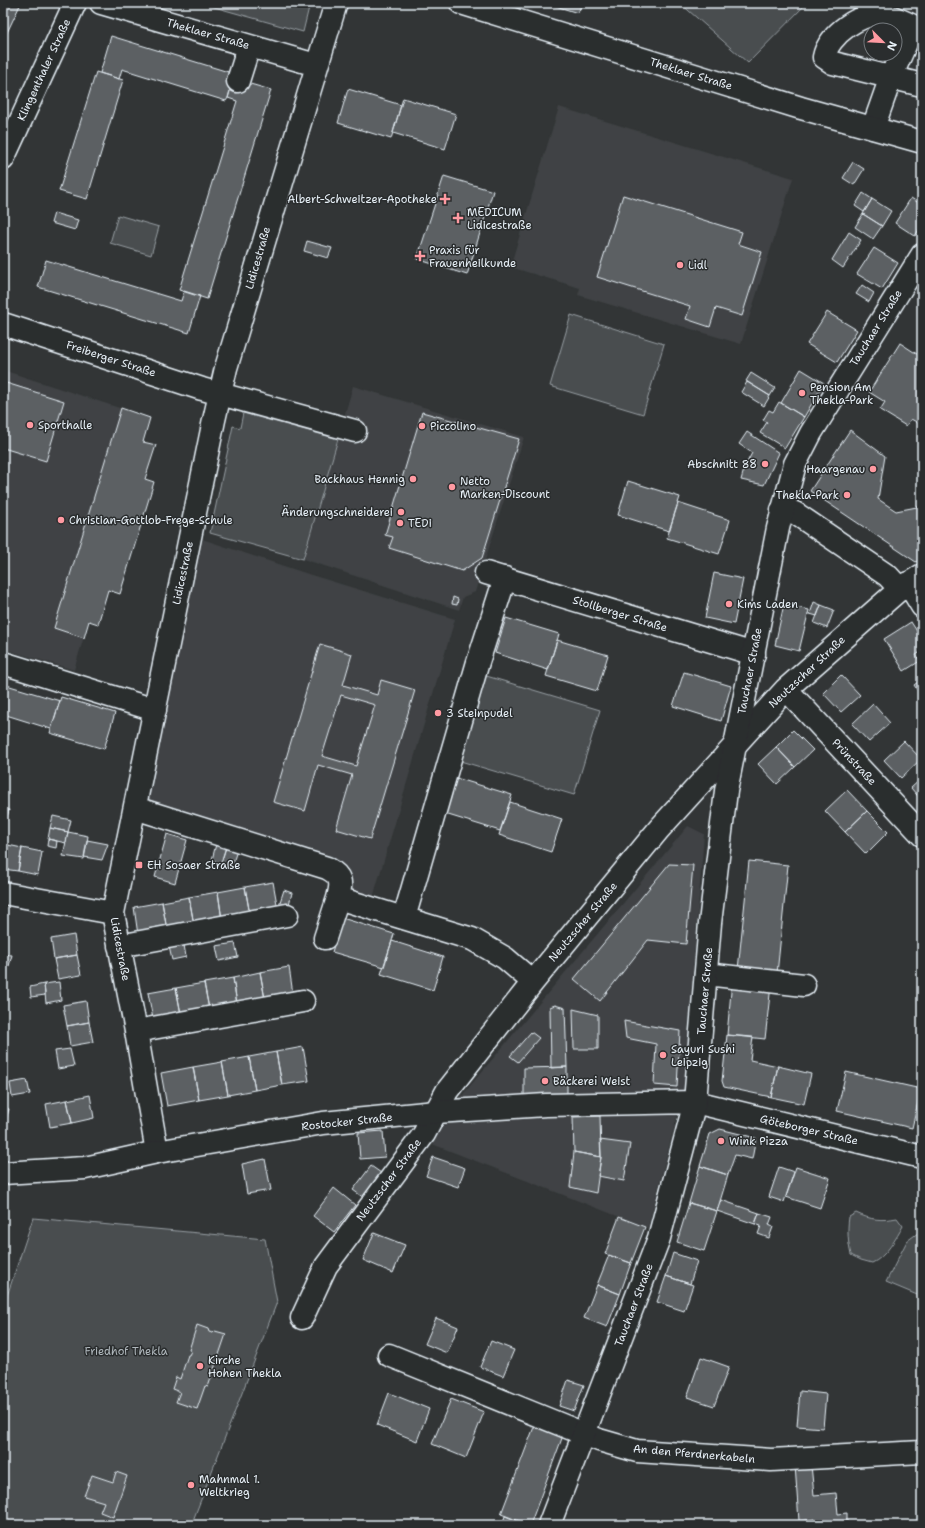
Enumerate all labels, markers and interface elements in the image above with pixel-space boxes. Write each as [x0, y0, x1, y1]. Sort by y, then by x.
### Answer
street label: Theklaer Straße [165, 15, 251, 53]
street label: Klingenthaler Straße [14, 17, 74, 123]
north arrow [863, 22, 903, 62]
text: N [883, 39, 900, 53]
street label: Theklaer Straße [648, 54, 734, 94]
place label: Albert-Schweitzer-Apotheke [287, 192, 437, 207]
marker: Albert-Schweitzer-Apotheke [440, 194, 450, 204]
place label: MEDICUM Lidicestraße [467, 205, 532, 233]
marker: MEDICUM Lidicestraße [452, 212, 464, 224]
street label: Lidicestraße [242, 225, 274, 291]
place label: Praxis für Frauenheilkunde [429, 243, 516, 271]
marker: Praxis für Frauenheilkunde [414, 250, 426, 262]
place label: Lidl [688, 258, 708, 273]
marker: Lidl [675, 260, 685, 270]
street label: Tauchaer Straße [846, 287, 906, 369]
street label: Freiberger Straße [64, 337, 158, 381]
place label: Pension Am Thekla-Park [810, 380, 873, 408]
marker: Pension Am Thekla-Park [797, 388, 807, 398]
place label: Sporthalle [38, 418, 92, 433]
place label: Piccolino [430, 419, 476, 434]
marker: Sporthalle [25, 420, 35, 430]
marker: Piccolino [417, 421, 427, 431]
place label: Abschnitt 88 [687, 457, 757, 472]
marker: Abschnitt 88 [760, 459, 770, 469]
place label: Haargenau [806, 462, 865, 477]
marker: Haargenau [868, 464, 878, 474]
place label: Backhaus Hennig [314, 472, 405, 487]
marker: Backhaus Hennig [408, 474, 418, 484]
place label: Netto Marken-Discount [460, 474, 550, 502]
marker: Netto Marken-Discount [447, 482, 457, 492]
place label: Thekla-Park [776, 488, 839, 503]
marker: Thekla-Park [842, 490, 852, 500]
place label: Änderungschneiderei [281, 505, 393, 520]
marker: Änderungschneiderei [396, 507, 406, 517]
place label: Christian-Gottlob-Frege-Schule [69, 513, 233, 528]
marker: Christian-Gottlob-Frege-Schule [56, 515, 66, 525]
place label: TEDi [408, 516, 432, 531]
marker: TEDi [395, 518, 405, 528]
street label: Lidicestraße [169, 540, 197, 606]
street label: Stollberger Straße [571, 592, 669, 636]
place label: Kims Laden [737, 597, 798, 612]
marker: Kims Laden [724, 599, 734, 609]
street label: Tauchaer Straße [734, 627, 766, 715]
street label: Neutzscher Straße [765, 633, 849, 711]
place label: 3 Steinpudel [446, 706, 513, 721]
marker: 3 Steinpudel [433, 708, 443, 718]
street label: Prünstraße [828, 735, 880, 789]
place label: EH Sosaer Straße [147, 858, 240, 873]
marker: EH Sosaer Straße [134, 860, 144, 870]
street label: Neutzscher Straße [545, 879, 621, 965]
street label: Lidicestraße [106, 916, 134, 982]
street label: Tauchaer Straße [694, 947, 716, 1035]
place label: Sayuri Sushi Leipzig [671, 1042, 735, 1070]
marker: Sayuri Sushi Leipzig [658, 1050, 668, 1060]
place label: Bäckerei Weist [553, 1074, 630, 1089]
marker: Bäckerei Weist [540, 1076, 550, 1086]
street label: Rostocker Straße [301, 1110, 393, 1134]
street label: Göteborger Straße [758, 1111, 860, 1149]
place label: Wink Pizza [729, 1134, 788, 1149]
street label: Neutzscher Straße [353, 1136, 425, 1224]
marker: Wink Pizza [716, 1136, 726, 1146]
street label: Tauchaer Straße [611, 1261, 657, 1349]
park label: Friedhof Thekla [85, 1344, 168, 1359]
place label: Kirche Hohen Thekla [208, 1353, 281, 1381]
marker: Kirche Hohen Thekla [195, 1361, 205, 1371]
street label: An den Pferdnerkabeln [632, 1441, 756, 1467]
place label: Mahnmal 1. Weltkrieg [199, 1472, 260, 1500]
marker: Mahnmal 1. Weltkrieg [186, 1480, 196, 1490]

